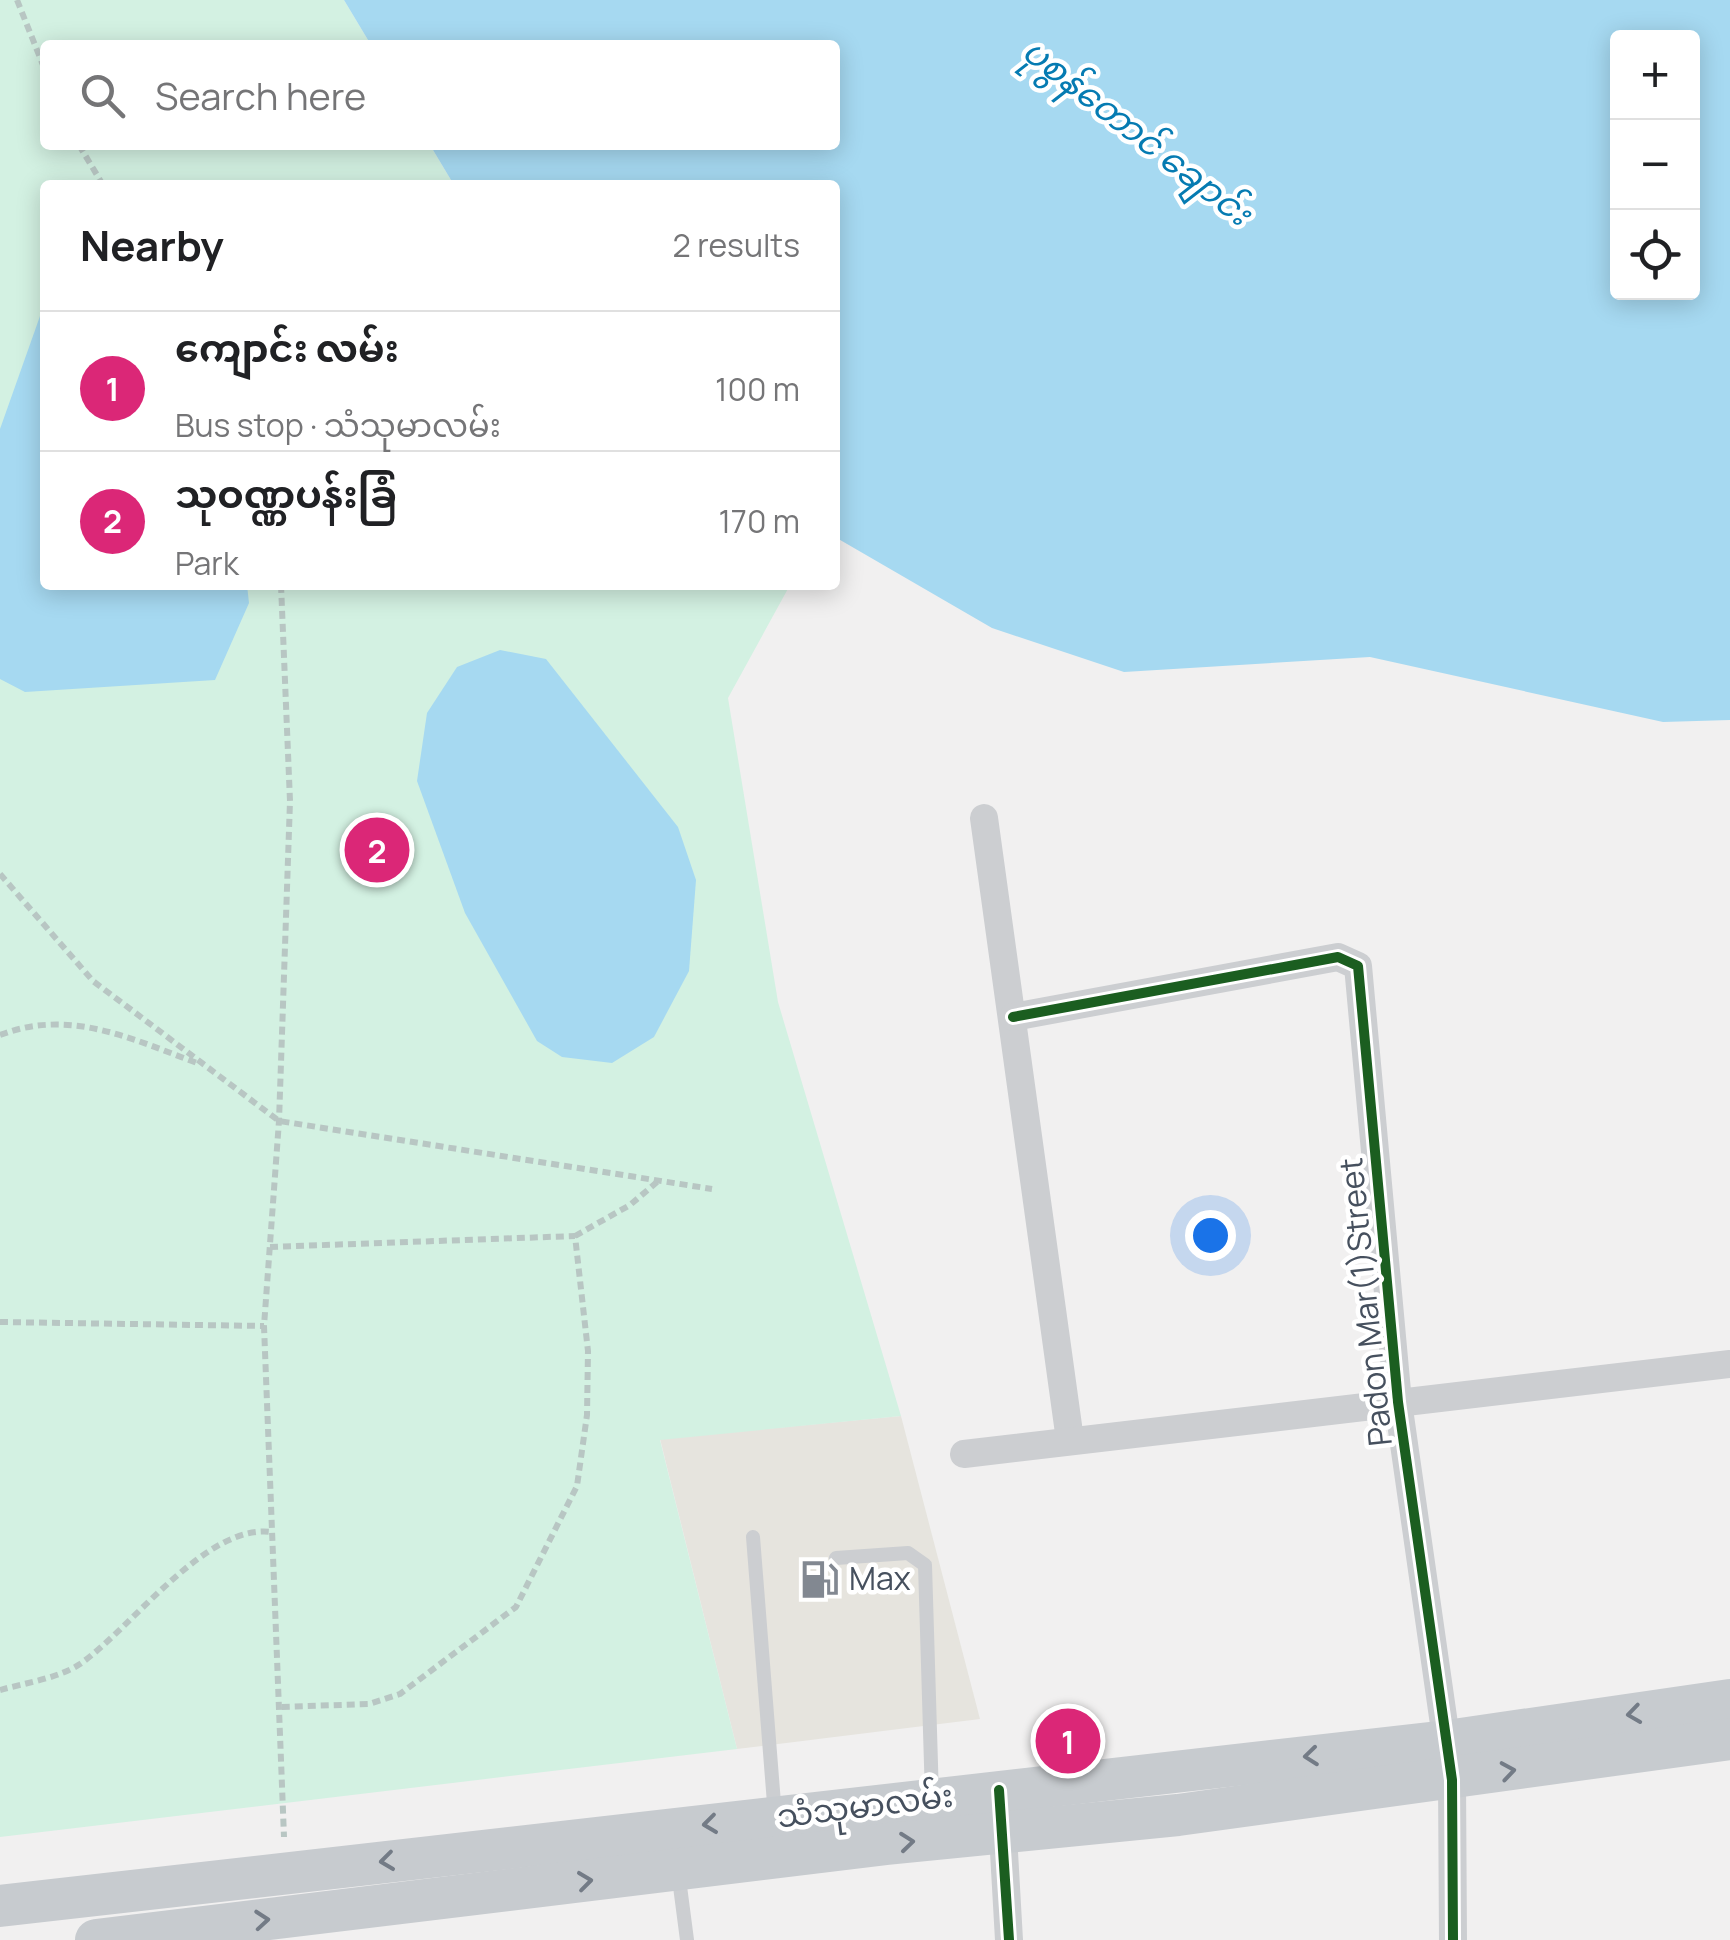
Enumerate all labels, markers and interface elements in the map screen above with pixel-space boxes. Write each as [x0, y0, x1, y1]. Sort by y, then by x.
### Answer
water label: ပုစွန်တောင် ချောင်း [1009, 26, 1264, 242]
map controls [1610, 30, 1700, 300]
button: + [1610, 30, 1700, 120]
search box [40, 40, 840, 150]
icon: search [75, 68, 130, 123]
text: Search here [155, 69, 366, 121]
button: − [1610, 120, 1700, 210]
button: locate [1610, 210, 1700, 300]
text: Nearby [80, 216, 224, 274]
text: 2 results [673, 223, 800, 267]
text: ကျောင်း လမ်း [175, 321, 399, 373]
text: 1 [105, 367, 120, 411]
text: 100 m [715, 367, 800, 411]
text: Bus stop · သံသုမာလမ်း [175, 403, 501, 447]
text: သုဝဏ္ဏပန်းခြံ [175, 467, 397, 519]
text: 2 [103, 499, 122, 543]
text: 170 m [718, 499, 800, 543]
text: Park [175, 541, 239, 585]
pin: 2 [344, 812, 410, 888]
street label: Padon Mar(1)Street [1328, 1156, 1402, 1448]
your location [1185, 1210, 1236, 1261]
place label: Max [849, 1556, 911, 1600]
fuel station icon: Max [798, 1558, 840, 1600]
one-way arrow [1625, 1703, 1642, 1724]
pin: 1 [1036, 1704, 1100, 1778]
one-way arrow [1303, 1745, 1319, 1766]
one-way arrow [1500, 1762, 1516, 1783]
street label: သံသုမာလမ်း [774, 1772, 956, 1843]
one-way arrow [702, 1813, 718, 1834]
one-way arrow [900, 1832, 916, 1854]
one-way arrow [379, 1850, 395, 1871]
one-way arrow [576, 1872, 593, 1893]
one-way arrow [254, 1910, 270, 1932]

